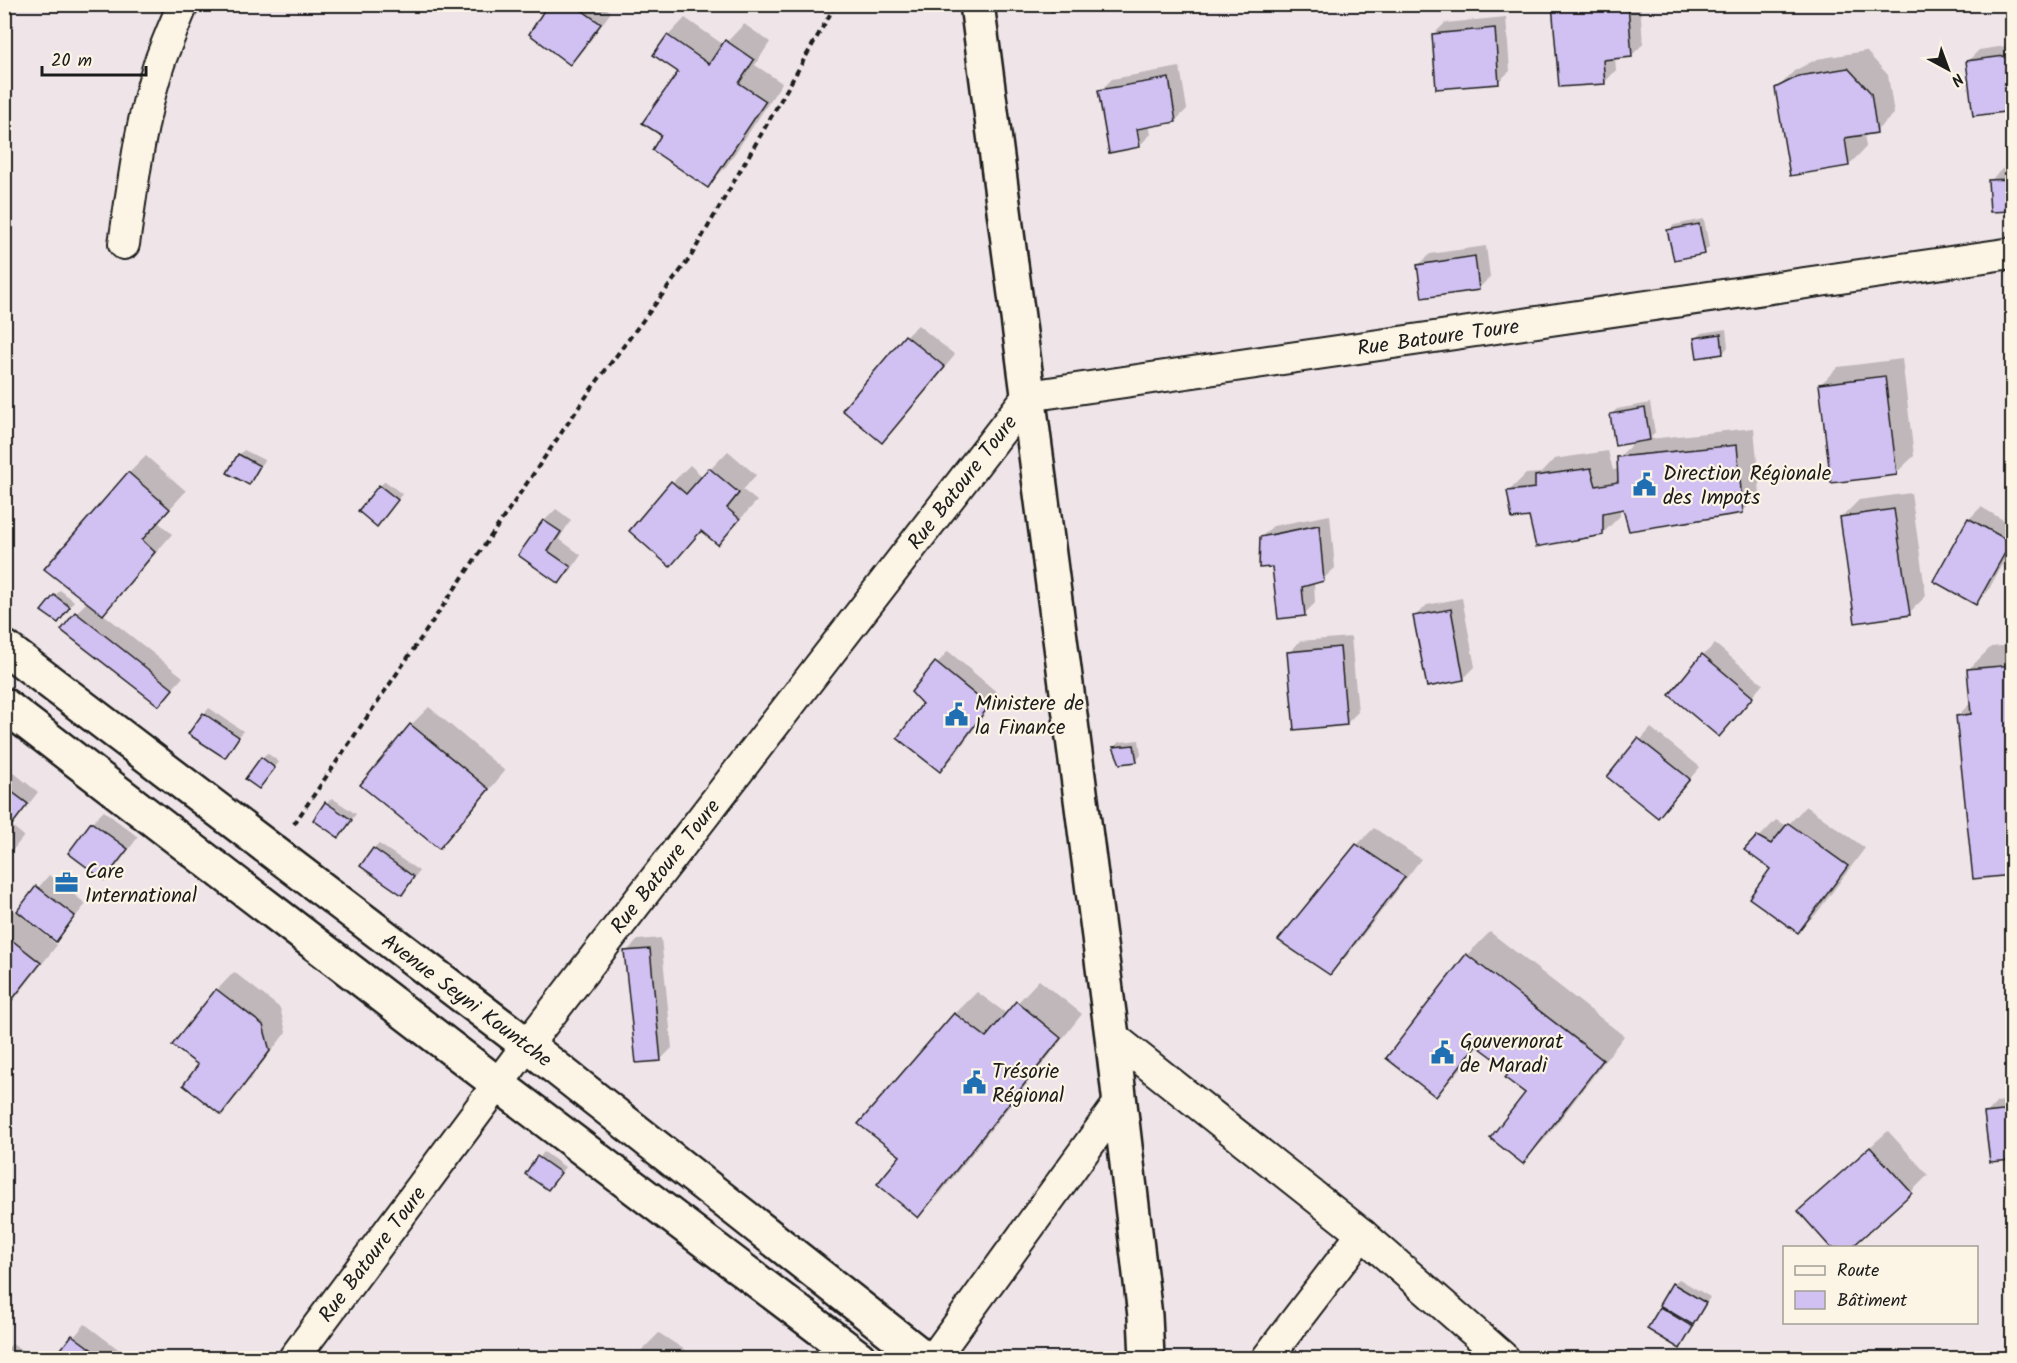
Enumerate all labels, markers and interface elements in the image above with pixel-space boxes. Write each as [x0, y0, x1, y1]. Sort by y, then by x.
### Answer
scale bar [42, 39, 146, 77]
north arrow [1918, 39, 1978, 99]
text: 20 m [51, 47, 92, 76]
text: N [1945, 66, 1969, 92]
street label: Rue Batoure Toure [1355, 311, 1522, 366]
street label: Rue Batoure Toure [900, 408, 1027, 557]
place label: Direction Régionale des Impots [1663, 458, 1832, 515]
public building icon: Direction Régionale des Impots [1632, 472, 1658, 498]
place label: Ministere de la Finance [975, 688, 1085, 745]
public building icon: Ministere de la Finance [944, 702, 970, 728]
street label: Rue Batoure Toure [603, 792, 730, 941]
place label: Care International [85, 856, 197, 913]
office icon: Care International [54, 870, 80, 896]
street label: Avenue Seyni Kountche [374, 926, 559, 1077]
place label: Gouvernorat de Maradi [1460, 1026, 1564, 1083]
public building icon: Gouvernorat de Maradi [1429, 1040, 1455, 1066]
place label: Trésorie Régional [992, 1056, 1064, 1113]
public building icon: Trésorie Régional [961, 1070, 987, 1096]
street label: Rue Batoure Toure [311, 1179, 436, 1330]
legend [1783, 1246, 1978, 1324]
text: Route [1837, 1257, 1879, 1286]
text: Bâtiment [1837, 1287, 1908, 1316]

